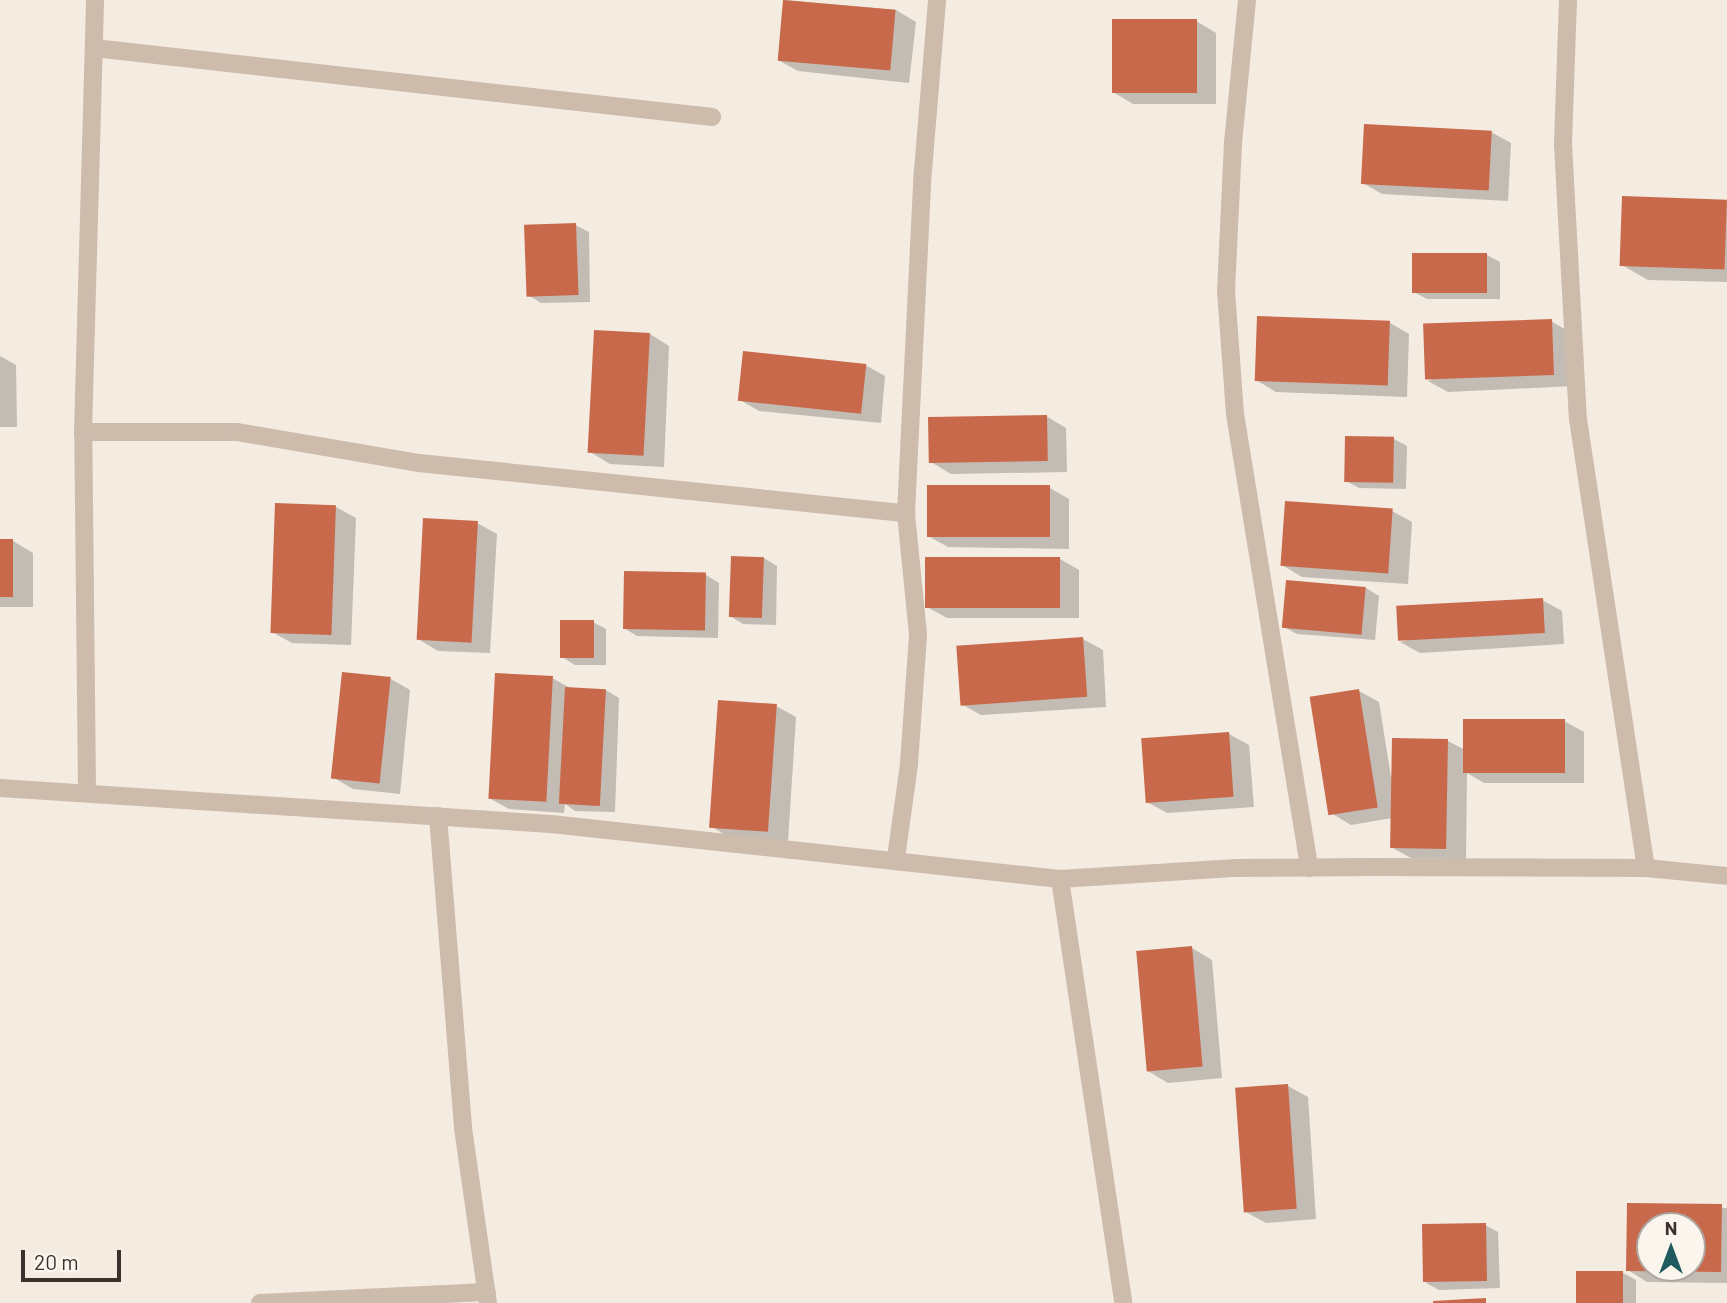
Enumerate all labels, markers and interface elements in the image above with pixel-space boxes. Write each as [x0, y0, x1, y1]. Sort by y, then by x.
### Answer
north arrow [1636, 1212, 1706, 1282]
text: N [1665, 1216, 1677, 1239]
scale bar [24, 1236, 124, 1280]
text: 20 m [34, 1249, 79, 1274]

